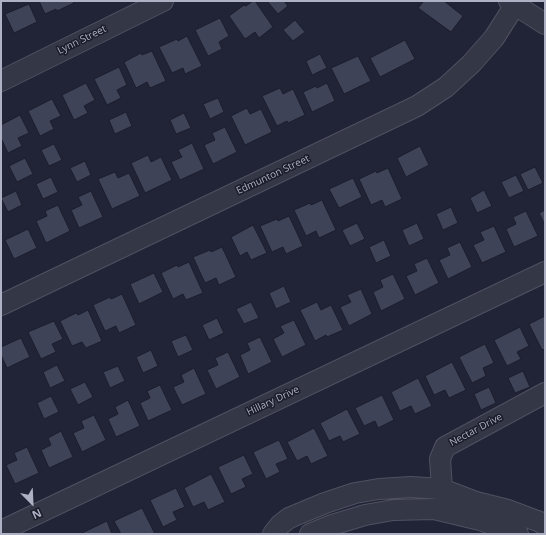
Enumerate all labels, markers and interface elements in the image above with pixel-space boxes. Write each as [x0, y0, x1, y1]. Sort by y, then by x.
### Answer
street label: Lynn Street [56, 23, 108, 57]
street label: Edmunton Street [234, 153, 312, 197]
street label: Hillary Drive [245, 384, 301, 418]
street label: Nectar Drive [447, 411, 505, 449]
north arrow [12, 483, 52, 523]
text: N [30, 506, 44, 523]

